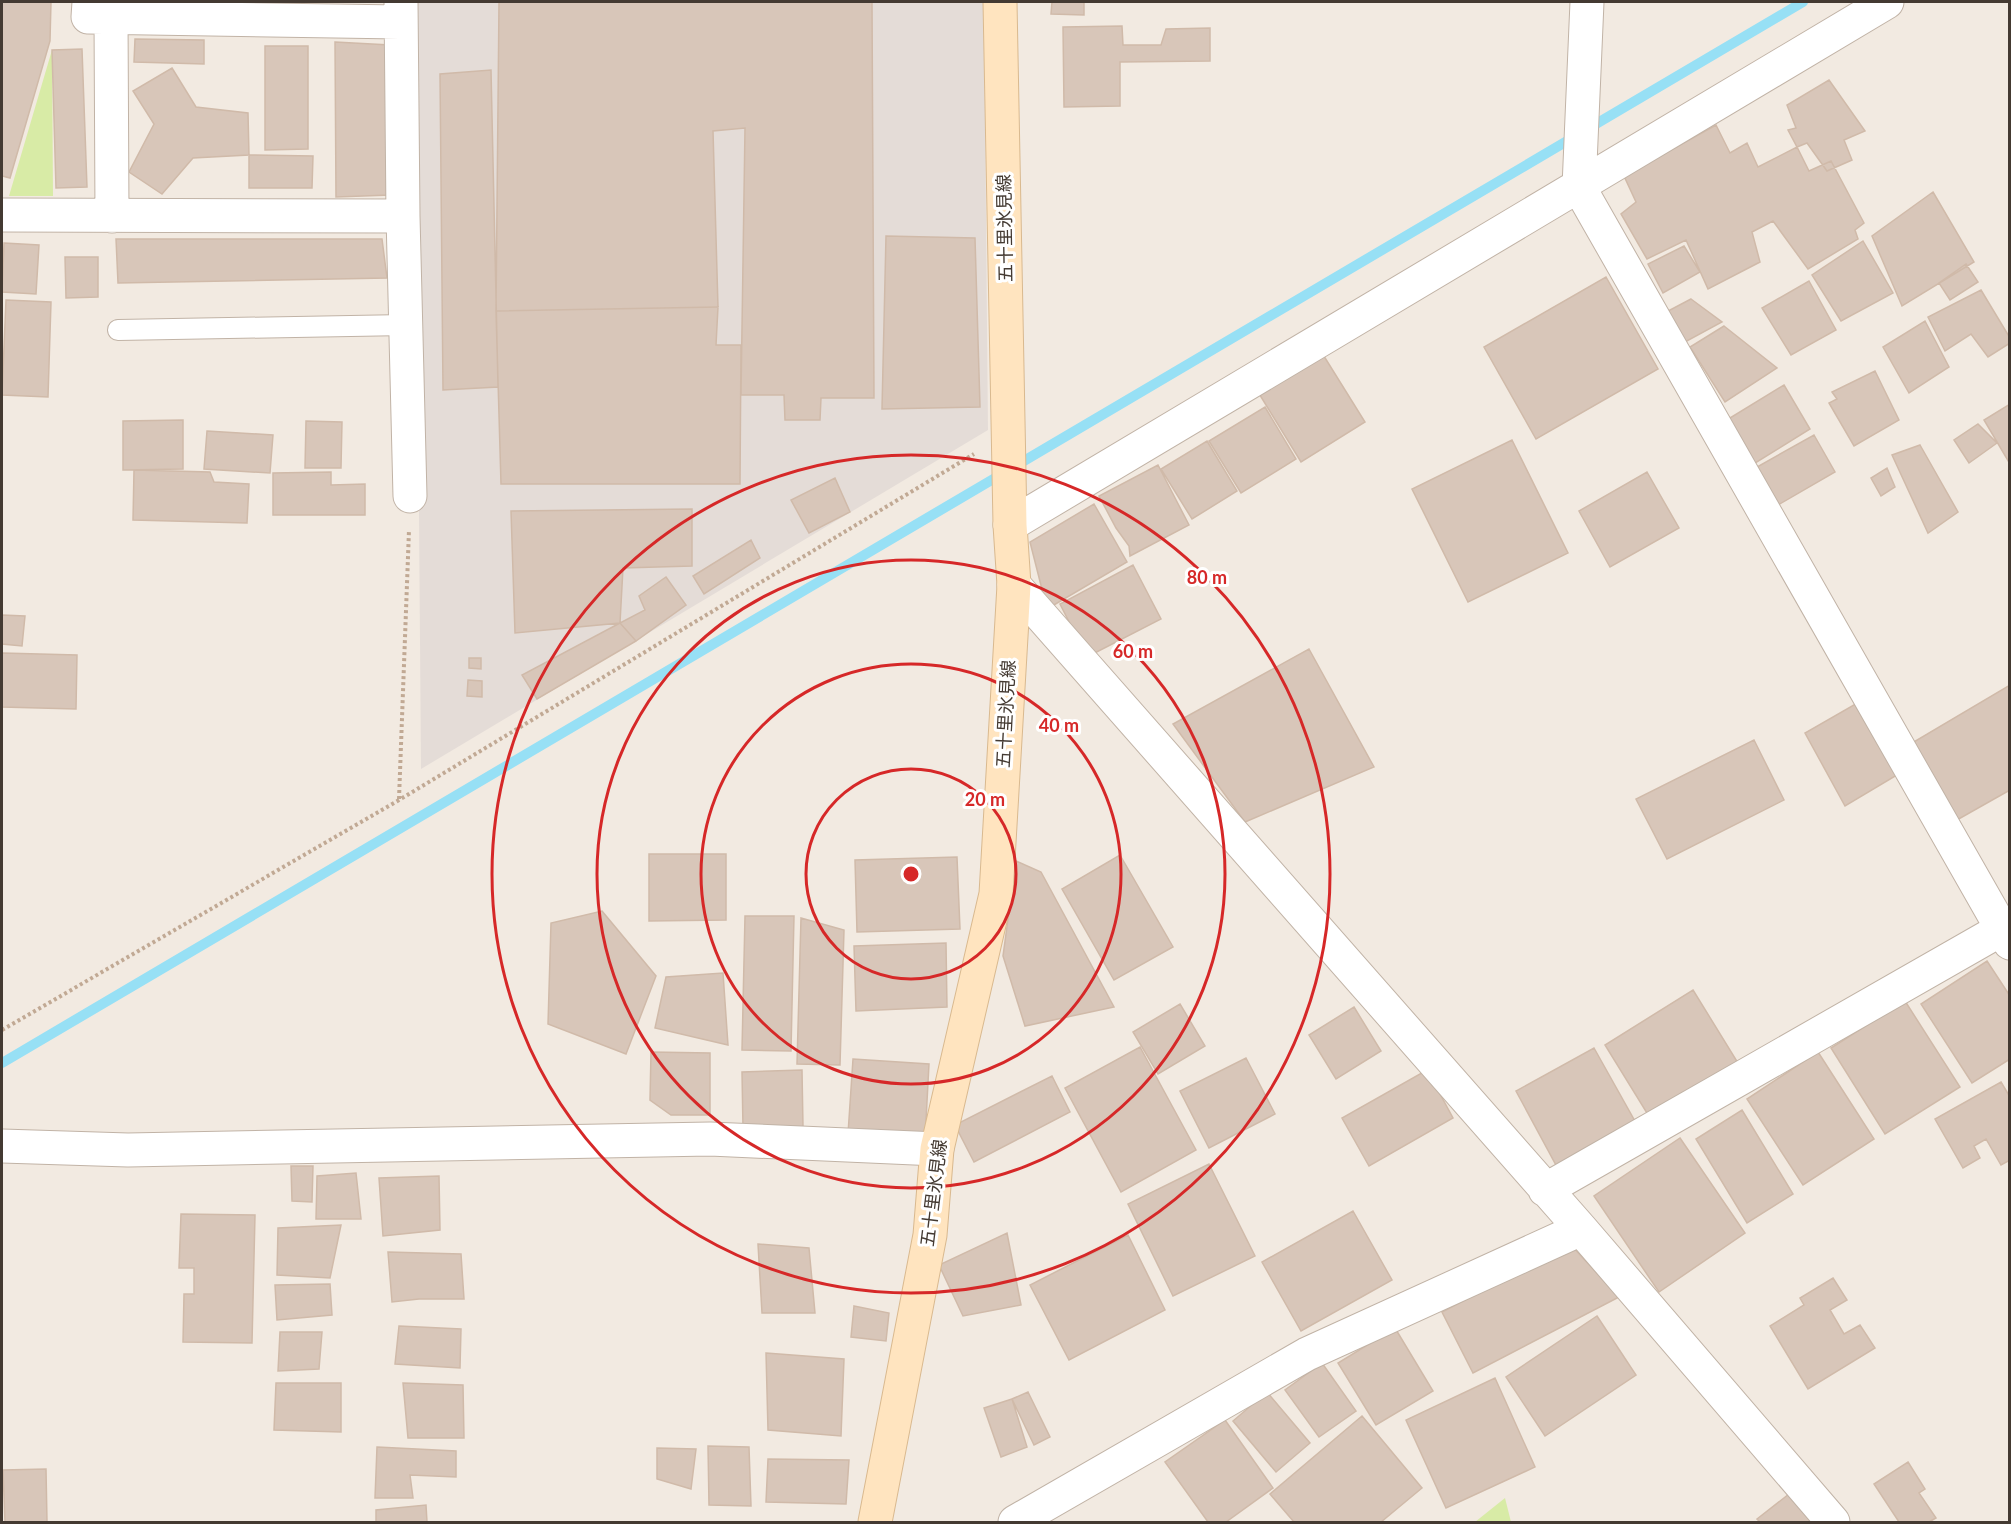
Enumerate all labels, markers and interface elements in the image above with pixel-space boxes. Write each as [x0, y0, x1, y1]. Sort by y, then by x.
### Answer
street label: 五十里氷見線 [992, 174, 1016, 282]
text: 80 m [1187, 566, 1227, 588]
text: 60 m [1113, 640, 1153, 662]
street label: 五十里氷見線 [991, 659, 1019, 768]
text: 40 m [1039, 714, 1079, 736]
text: 20 m [965, 788, 1005, 810]
centre of rings [901, 864, 921, 884]
street label: 五十里氷見線 [916, 1138, 951, 1248]

